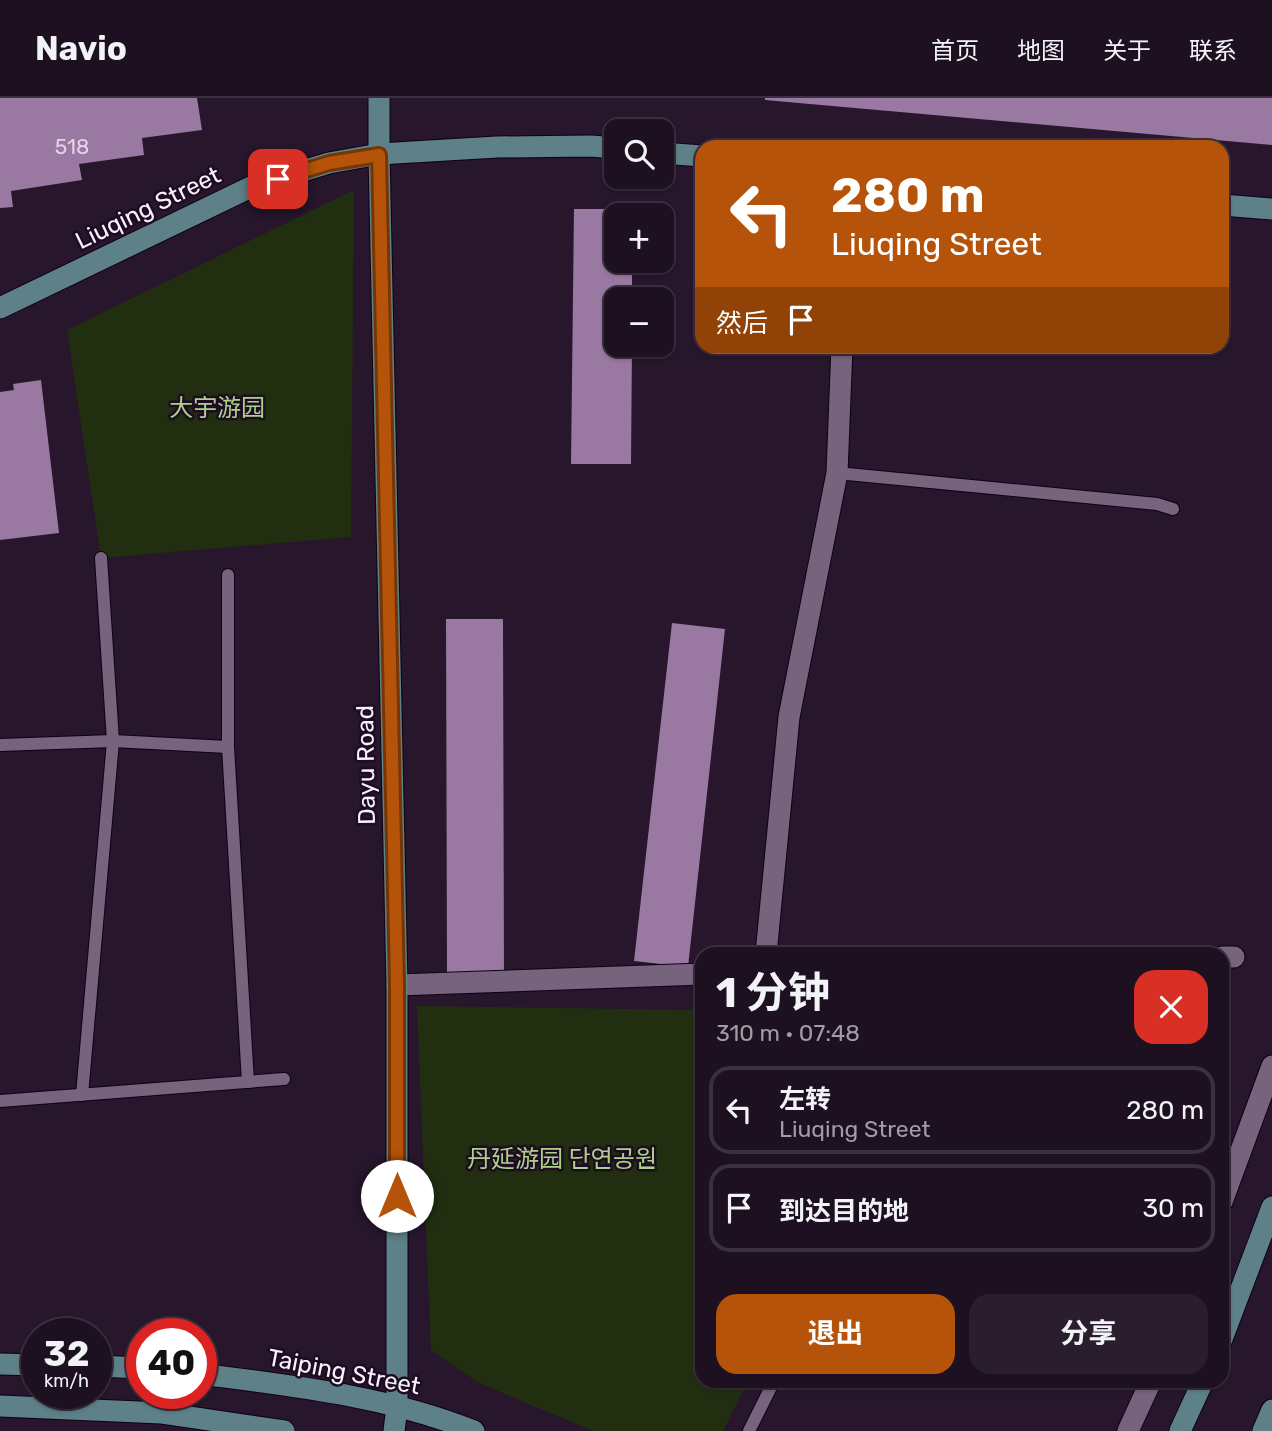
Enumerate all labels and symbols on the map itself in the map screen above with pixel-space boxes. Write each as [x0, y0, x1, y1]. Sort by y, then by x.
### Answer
house number: 518 [55, 134, 89, 159]
pin [248, 149, 308, 209]
street label: Liuqing Street [71, 161, 225, 255]
park label: 大宇游园 [169, 394, 265, 422]
street label: Dayu Road [351, 705, 381, 825]
park label: 丹延游园 단연공원 [467, 1145, 657, 1173]
position arrow [360, 1159, 434, 1233]
speed limit sign: 40 [126, 1318, 217, 1409]
street label: Taiping Street [265, 1343, 423, 1401]

